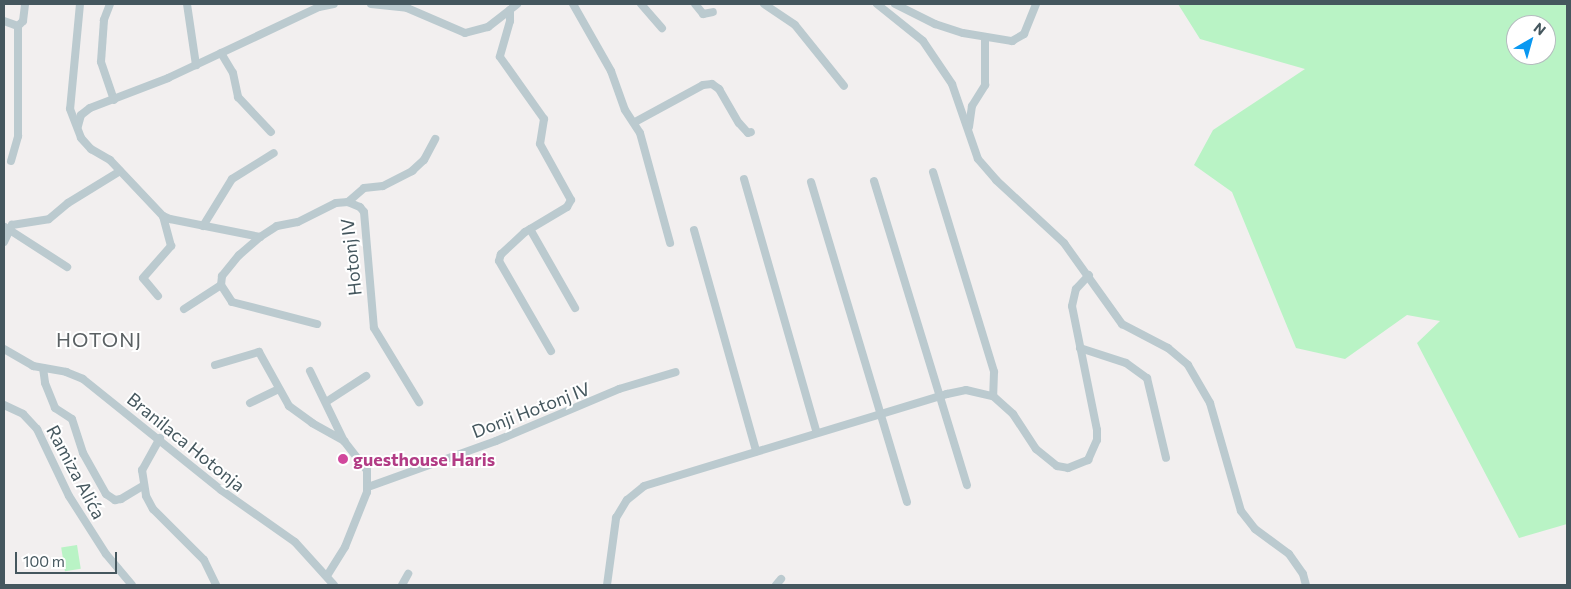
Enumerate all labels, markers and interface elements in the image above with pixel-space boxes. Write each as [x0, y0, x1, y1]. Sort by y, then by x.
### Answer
north arrow [1506, 15, 1556, 65]
text: N [1531, 19, 1549, 39]
street label: Hotonj IV [336, 217, 366, 297]
district label: HOTONJ [55, 327, 143, 351]
street label: Donji Hotonj IV [469, 378, 593, 442]
street label: Branilaca Hotonja [123, 388, 249, 496]
street label: Ramiza Alića [42, 421, 110, 523]
place label: guesthouse Haris [353, 448, 495, 470]
marker: guesthouse Haris [337, 453, 349, 465]
scale bar [18, 542, 120, 574]
text: 100 m [23, 552, 65, 570]

